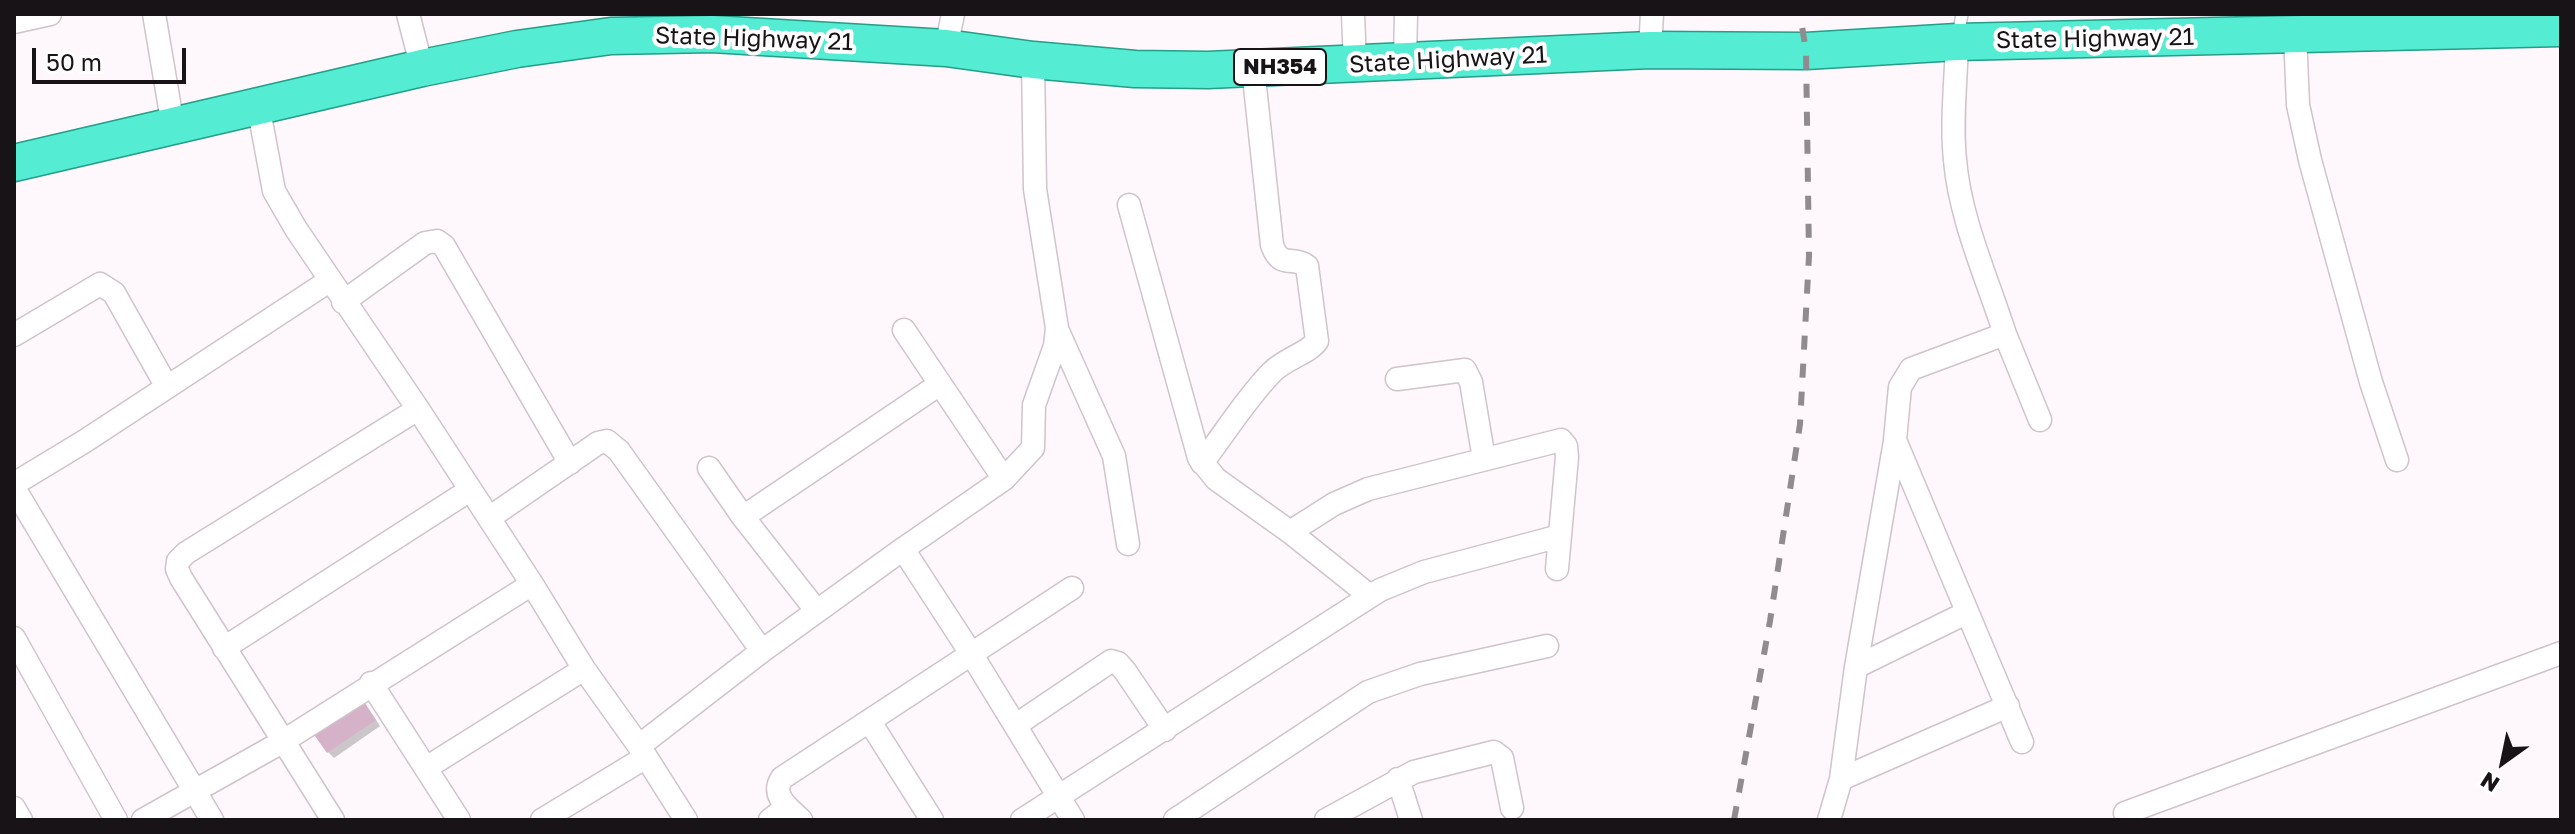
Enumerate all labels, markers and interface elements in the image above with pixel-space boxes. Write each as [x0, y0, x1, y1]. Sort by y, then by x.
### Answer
street label: State Highway 21 [654, 21, 854, 57]
street label: State Highway 21 [1996, 23, 2194, 55]
scale bar [36, 32, 190, 82]
street label: State Highway 21 [1348, 40, 1548, 80]
text: 50 m [46, 47, 102, 76]
road number: NH354 [1234, 49, 1326, 85]
north arrow [2463, 722, 2543, 802]
text: N [2475, 767, 2504, 798]

